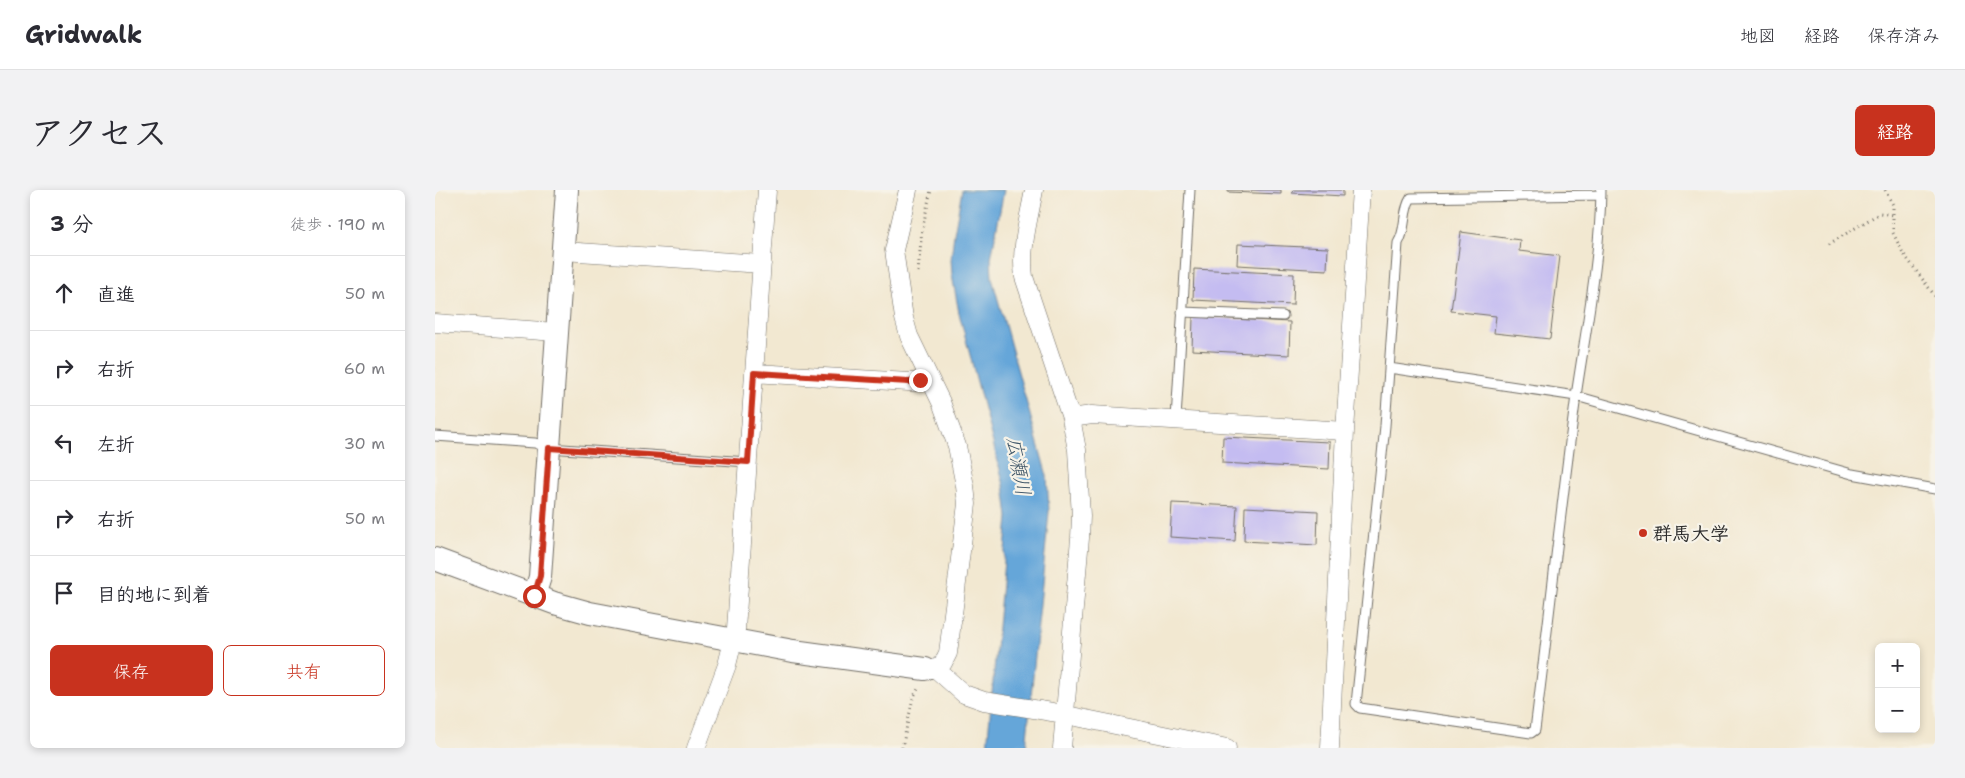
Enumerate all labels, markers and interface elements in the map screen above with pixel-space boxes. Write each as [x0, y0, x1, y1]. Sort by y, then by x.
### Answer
text: Gridwalk [25, 19, 142, 51]
text: 地図 [1740, 24, 1776, 48]
text: 経路 [1804, 24, 1840, 48]
text: 保存済み [1868, 24, 1940, 48]
button: 経路 [1855, 105, 1935, 156]
text: アクセス [30, 109, 168, 156]
text: 3 分 [50, 210, 93, 238]
text: 徒歩 · 190 m [290, 214, 385, 235]
icon: ahead [50, 279, 78, 307]
text: 直進 [97, 282, 135, 307]
text: 50 m [345, 283, 385, 304]
icon: right [50, 354, 78, 382]
text: 右折 [97, 357, 135, 382]
text: 60 m [344, 358, 385, 379]
route end [909, 369, 932, 392]
icon: left [50, 429, 78, 457]
text: 左折 [97, 432, 135, 457]
text: 30 m [344, 433, 385, 454]
water label: 広瀬川 [1001, 434, 1037, 498]
icon: right [50, 504, 78, 532]
text: 右折 [97, 507, 135, 532]
text: 50 m [345, 508, 385, 529]
place label: 群馬大学 [1653, 521, 1729, 546]
marker: 群馬大学 [1637, 527, 1649, 539]
icon: arrive [50, 579, 78, 607]
text: 目的地に到着 [97, 582, 211, 607]
route start [523, 585, 546, 608]
map controls [1875, 643, 1920, 733]
button: + [1875, 643, 1920, 688]
button: 保存 [50, 645, 213, 696]
button: 共有 [223, 645, 385, 696]
button: − [1875, 688, 1920, 733]

